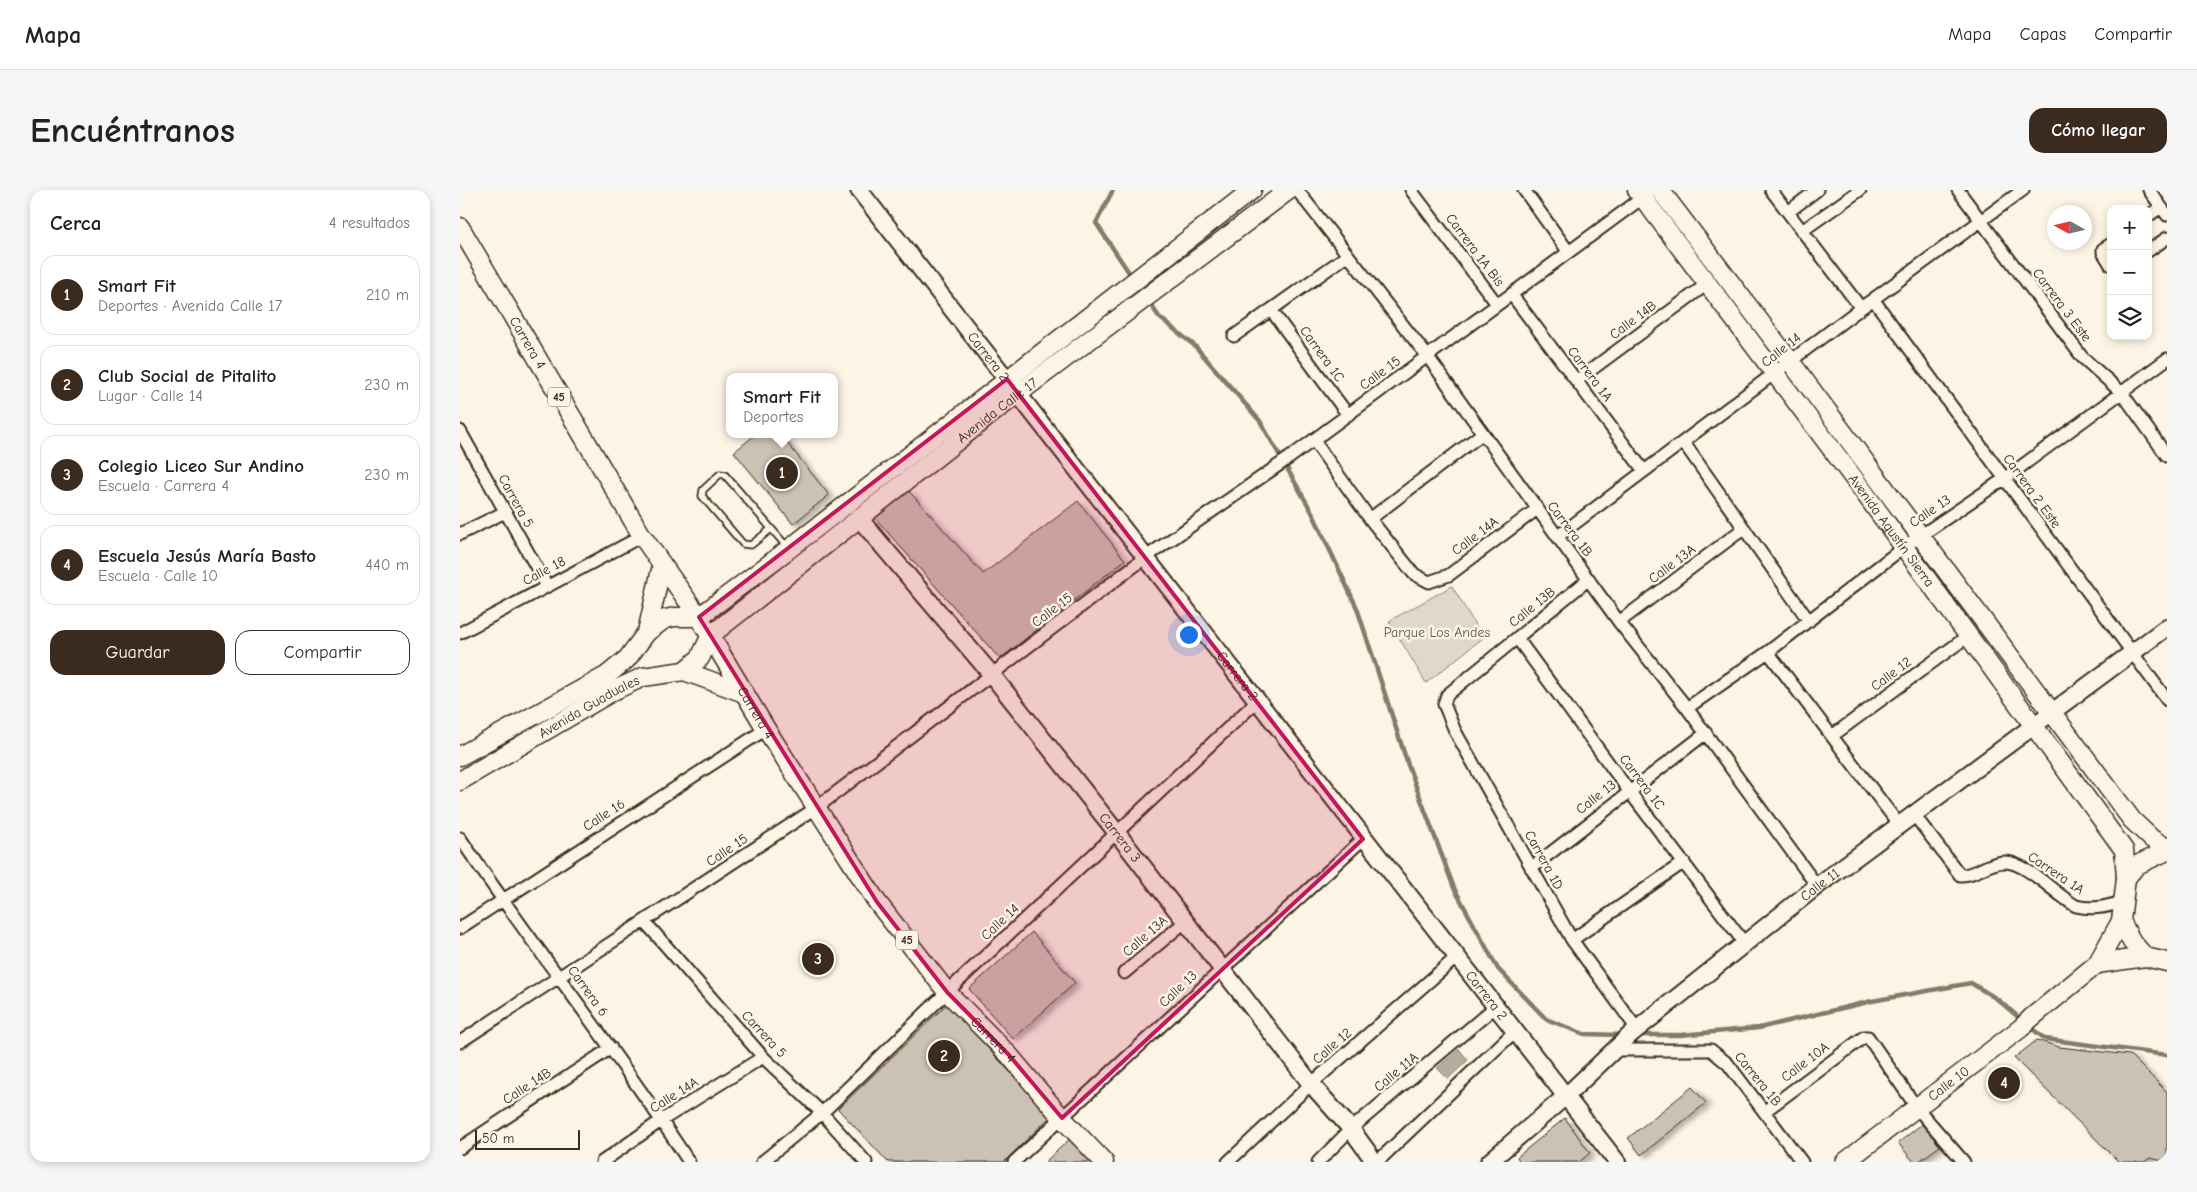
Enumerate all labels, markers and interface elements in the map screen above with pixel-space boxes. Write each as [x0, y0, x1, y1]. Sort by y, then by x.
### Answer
text: Mapa [25, 21, 81, 49]
text: Mapa [1948, 24, 1991, 45]
text: Capas [2019, 24, 2066, 45]
text: Compartir [2094, 24, 2172, 45]
button: Cómo llegar [2029, 108, 2167, 153]
text: Encuéntranos [30, 110, 235, 151]
north arrow [2047, 205, 2092, 250]
map controls [2107, 205, 2152, 340]
button: + [2107, 205, 2152, 250]
street label: Carrera 1A Bis [1442, 210, 1508, 290]
text: Cerca [50, 211, 101, 235]
text: 4 resultados [329, 214, 410, 232]
button: − [2107, 250, 2152, 295]
street label: Carrera 3 Este [2029, 265, 2095, 345]
text: Smart Fit [98, 275, 176, 297]
text: 1 [64, 286, 70, 304]
text: 210 m [366, 286, 409, 304]
button: layers [2107, 295, 2152, 340]
text: Deportes · Avenida Calle 17 [98, 297, 282, 315]
street label: Calle 14B [1606, 297, 1660, 343]
street label: Carrera 4 [506, 313, 550, 372]
street label: Carrera 1C [1296, 323, 1348, 386]
street label: Carrera 2 [964, 328, 1013, 385]
street label: Calle 14 [1758, 329, 1805, 371]
street label: Carrera 1A [1564, 343, 1616, 405]
street label: Calle 15 [1356, 352, 1404, 394]
text: Club Social de Pitalito [98, 365, 276, 387]
popup [726, 373, 838, 438]
street label: Avenida Calle 17 [953, 374, 1041, 446]
text: 2 [63, 376, 71, 394]
text: 230 m [364, 376, 409, 394]
text: Smart Fit [743, 386, 821, 408]
text: Lugar · Calle 14 [98, 387, 203, 405]
road number: 45 [548, 388, 570, 406]
text: Deportes [743, 408, 803, 426]
street label: Carrera 2 Este [1999, 451, 2065, 531]
pin: 1 [766, 454, 798, 492]
text: Colegio Liceo Sur Andino [98, 455, 304, 477]
text: 3 [63, 466, 71, 484]
text: 230 m [364, 466, 409, 484]
street label: Carrera 5 [494, 471, 538, 531]
street label: Avenida Agustín Sierra [1845, 471, 1938, 590]
text: Escuela · Carrera 4 [98, 477, 229, 495]
street label: Calle 13 [1906, 491, 1954, 531]
street label: Carrera 1B [1544, 498, 1597, 560]
street label: Calle 14A [1448, 513, 1502, 559]
street label: Calle 13A [1645, 541, 1699, 587]
text: Escuela Jesús María Basto [98, 545, 316, 567]
street label: Calle 18 [520, 553, 568, 589]
text: 4 [63, 556, 71, 574]
text: 440 m [365, 556, 409, 574]
text: Escuela · Calle 10 [98, 567, 218, 585]
street label: Calle 13B [1505, 583, 1559, 631]
street label: Calle 15 [1028, 589, 1076, 631]
your location [1176, 622, 1202, 648]
park label: Parque Los Andes [1384, 624, 1490, 641]
button: Guardar [50, 630, 225, 675]
button: Compartir [235, 630, 410, 675]
street label: Carrera 2 [1213, 648, 1262, 704]
street label: Calle 12 [1867, 653, 1915, 695]
street label: Avenida Guaduales [535, 671, 642, 742]
street label: Carrera 4 [734, 683, 779, 742]
street label: Carrera 1C [1616, 751, 1669, 813]
street label: Calle 13 [1573, 776, 1619, 818]
street label: Calle 16 [580, 795, 628, 835]
street label: Carrera 3 [1096, 809, 1145, 865]
street label: Carrera 1D [1521, 827, 1567, 893]
street label: Calle 15 [703, 830, 751, 870]
street label: Carrera 1A [2024, 848, 2088, 898]
street label: Calle 11 [1797, 864, 1843, 905]
street label: Calle 14 [977, 900, 1023, 944]
street label: Calle 13A [1119, 912, 1171, 960]
road number: 45 [896, 930, 918, 950]
pin: 3 [802, 940, 834, 978]
street label: Carrera 6 [564, 962, 612, 1020]
street label: Calle 13 [1155, 967, 1201, 1011]
street label: Carrera 2 [1462, 967, 1511, 1023]
street label: Carrera 5 [738, 1007, 790, 1061]
street label: Carrera 4 [967, 1013, 1020, 1066]
street label: Calle 12 [1309, 1024, 1355, 1068]
pin: 2 [928, 1037, 960, 1075]
street label: Calle 10A [1778, 1038, 1832, 1086]
street label: Calle 11A [1370, 1048, 1422, 1096]
street label: Carrera 1B [1731, 1048, 1785, 1110]
street label: Calle 10 [1924, 1062, 1973, 1104]
street label: Calle 14B [499, 1064, 555, 1108]
pin: 4 [1988, 1064, 2020, 1102]
street label: Calle 14A [647, 1073, 701, 1117]
scale bar [475, 1127, 580, 1150]
text: 50 m [482, 1130, 514, 1147]

